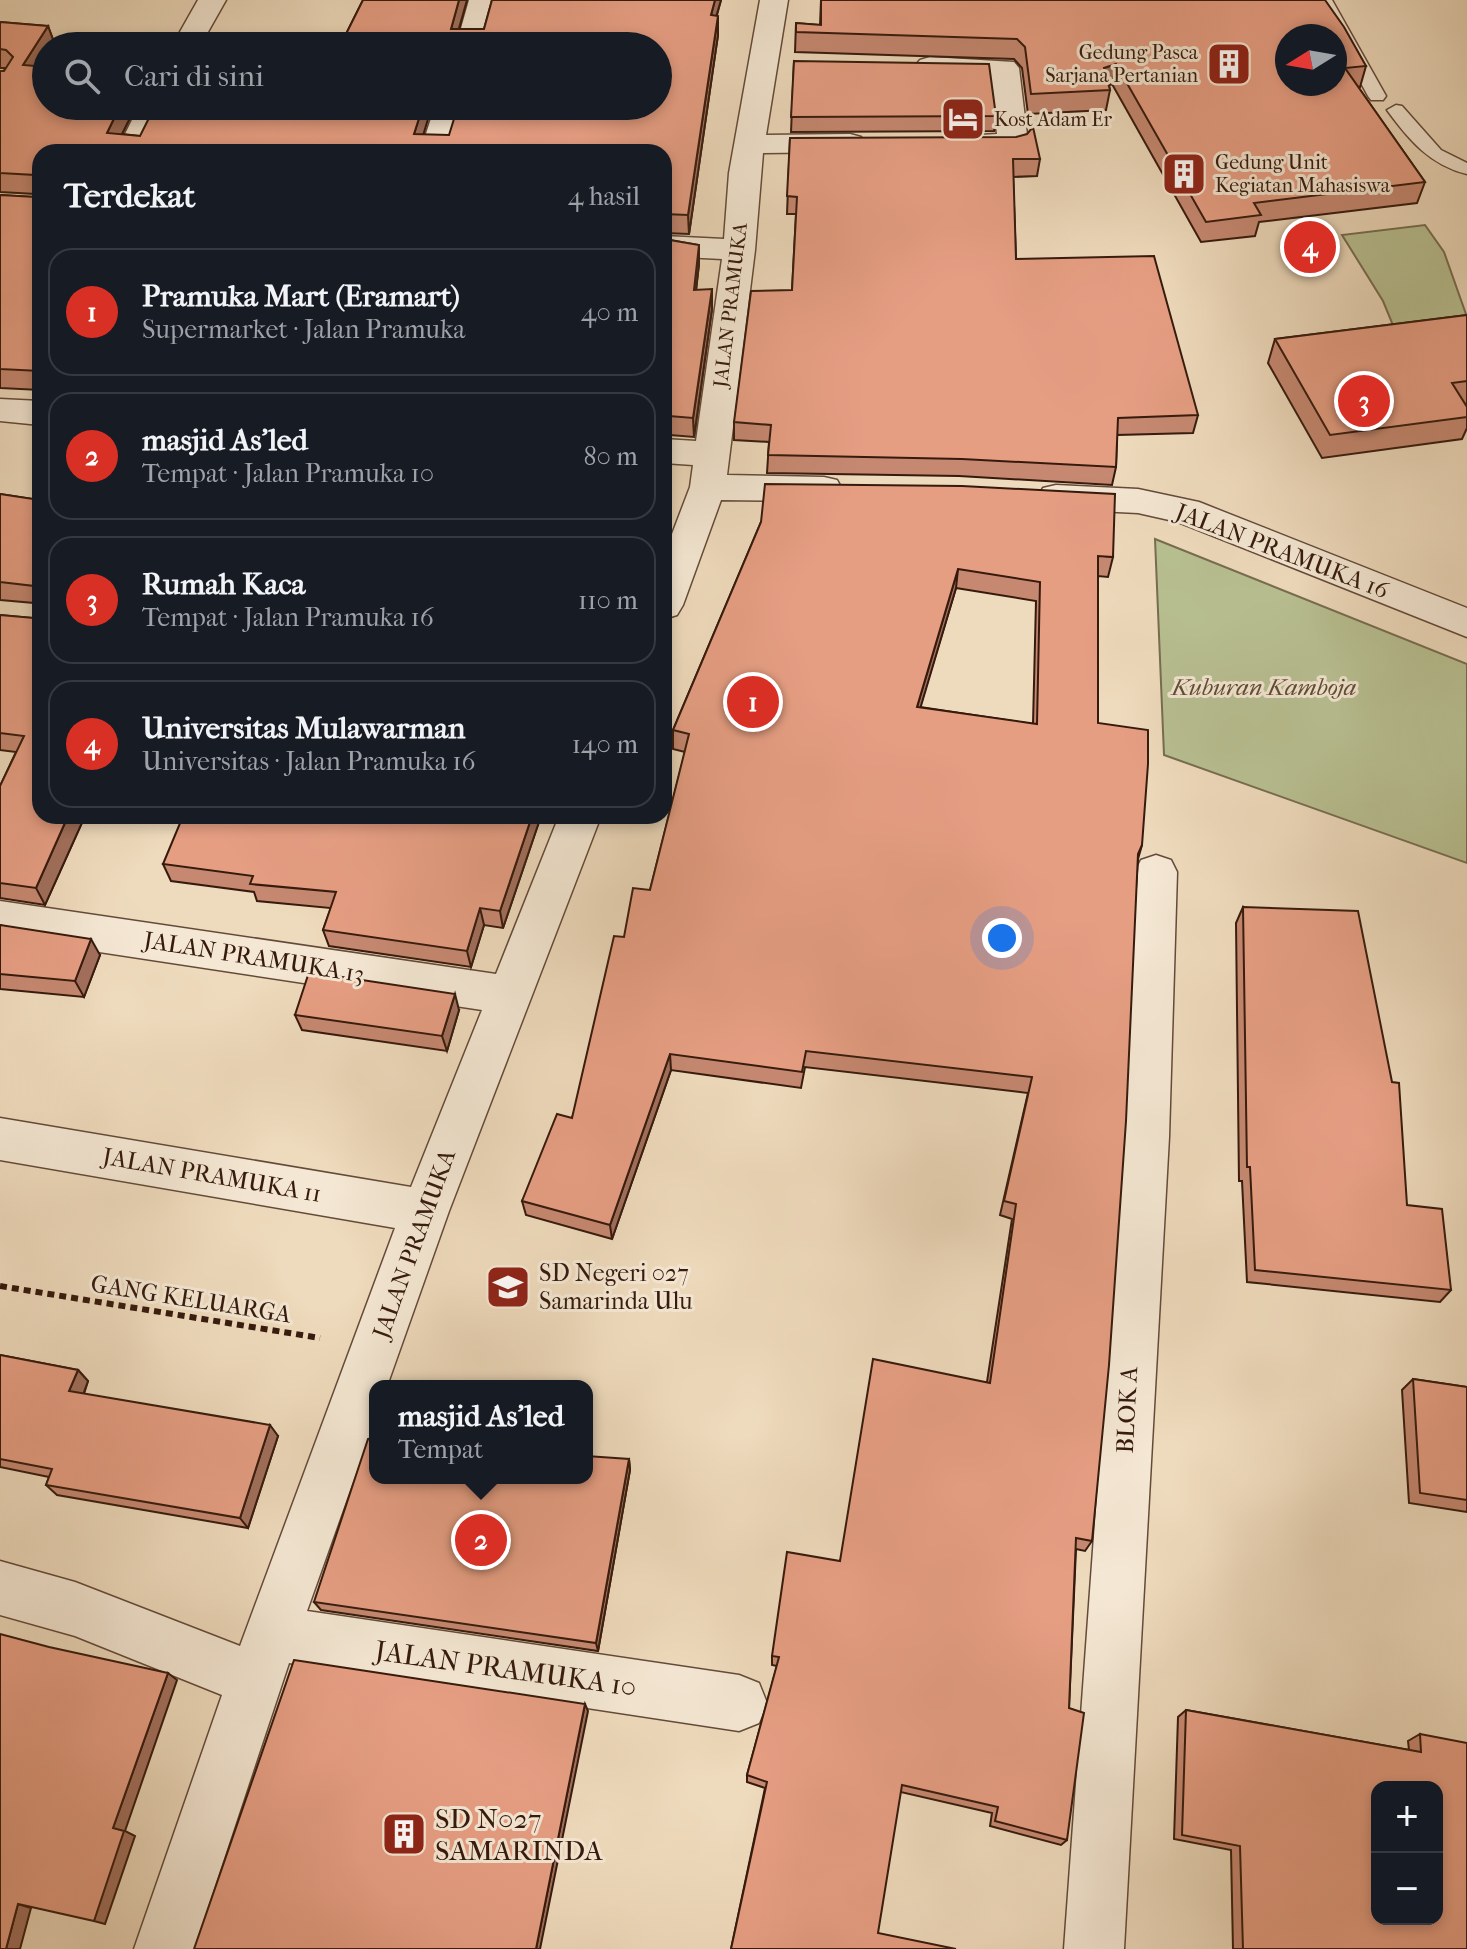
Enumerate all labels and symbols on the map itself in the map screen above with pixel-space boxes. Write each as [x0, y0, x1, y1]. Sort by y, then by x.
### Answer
north arrow [1275, 24, 1347, 96]
building icon: Gedung Pasca Sarjana Pertanian [1205, 40, 1253, 88]
place label: Gedung Pasca Sarjana Pertanian [1045, 41, 1199, 87]
hotel icon: Kost Adam Er [939, 95, 987, 143]
place label: Kost Adam Er [994, 108, 1112, 131]
building icon: Gedung Unit Kegiatan Mahasiswa [1160, 150, 1208, 198]
place label: Gedung Unit Kegiatan Mahasiswa [1215, 151, 1391, 197]
pin: 4 [1284, 217, 1336, 277]
street label: JALAN PRAMUKA [709, 220, 752, 391]
pin: 3 [1338, 371, 1390, 431]
street label: JALAN PRAMUKA 16 [1170, 497, 1393, 605]
pin: 1 [727, 672, 779, 732]
park label: Kuburan Kamboja [1170, 673, 1356, 701]
your location [982, 918, 1022, 958]
street label: JALAN PRAMUKA 13 [140, 925, 366, 988]
street label: JALAN PRAMUKA 11 [99, 1142, 323, 1208]
street label: JALAN PRAMUKA [366, 1145, 461, 1344]
place label: SD Negeri 027 Samarinda Ulu [539, 1259, 693, 1315]
school or university icon: SD Negeri 027 Samarinda Ulu [484, 1263, 532, 1311]
street label: GANG KELUARGA [89, 1269, 294, 1329]
street label: BLOK A [1111, 1365, 1143, 1454]
pin: 2 [455, 1510, 507, 1570]
street label: JALAN PRAMUKA 10 [371, 1634, 639, 1703]
place label: SD N027 SAMARINDA [435, 1802, 604, 1867]
building icon: SD N027 SAMARINDA [380, 1810, 428, 1858]

